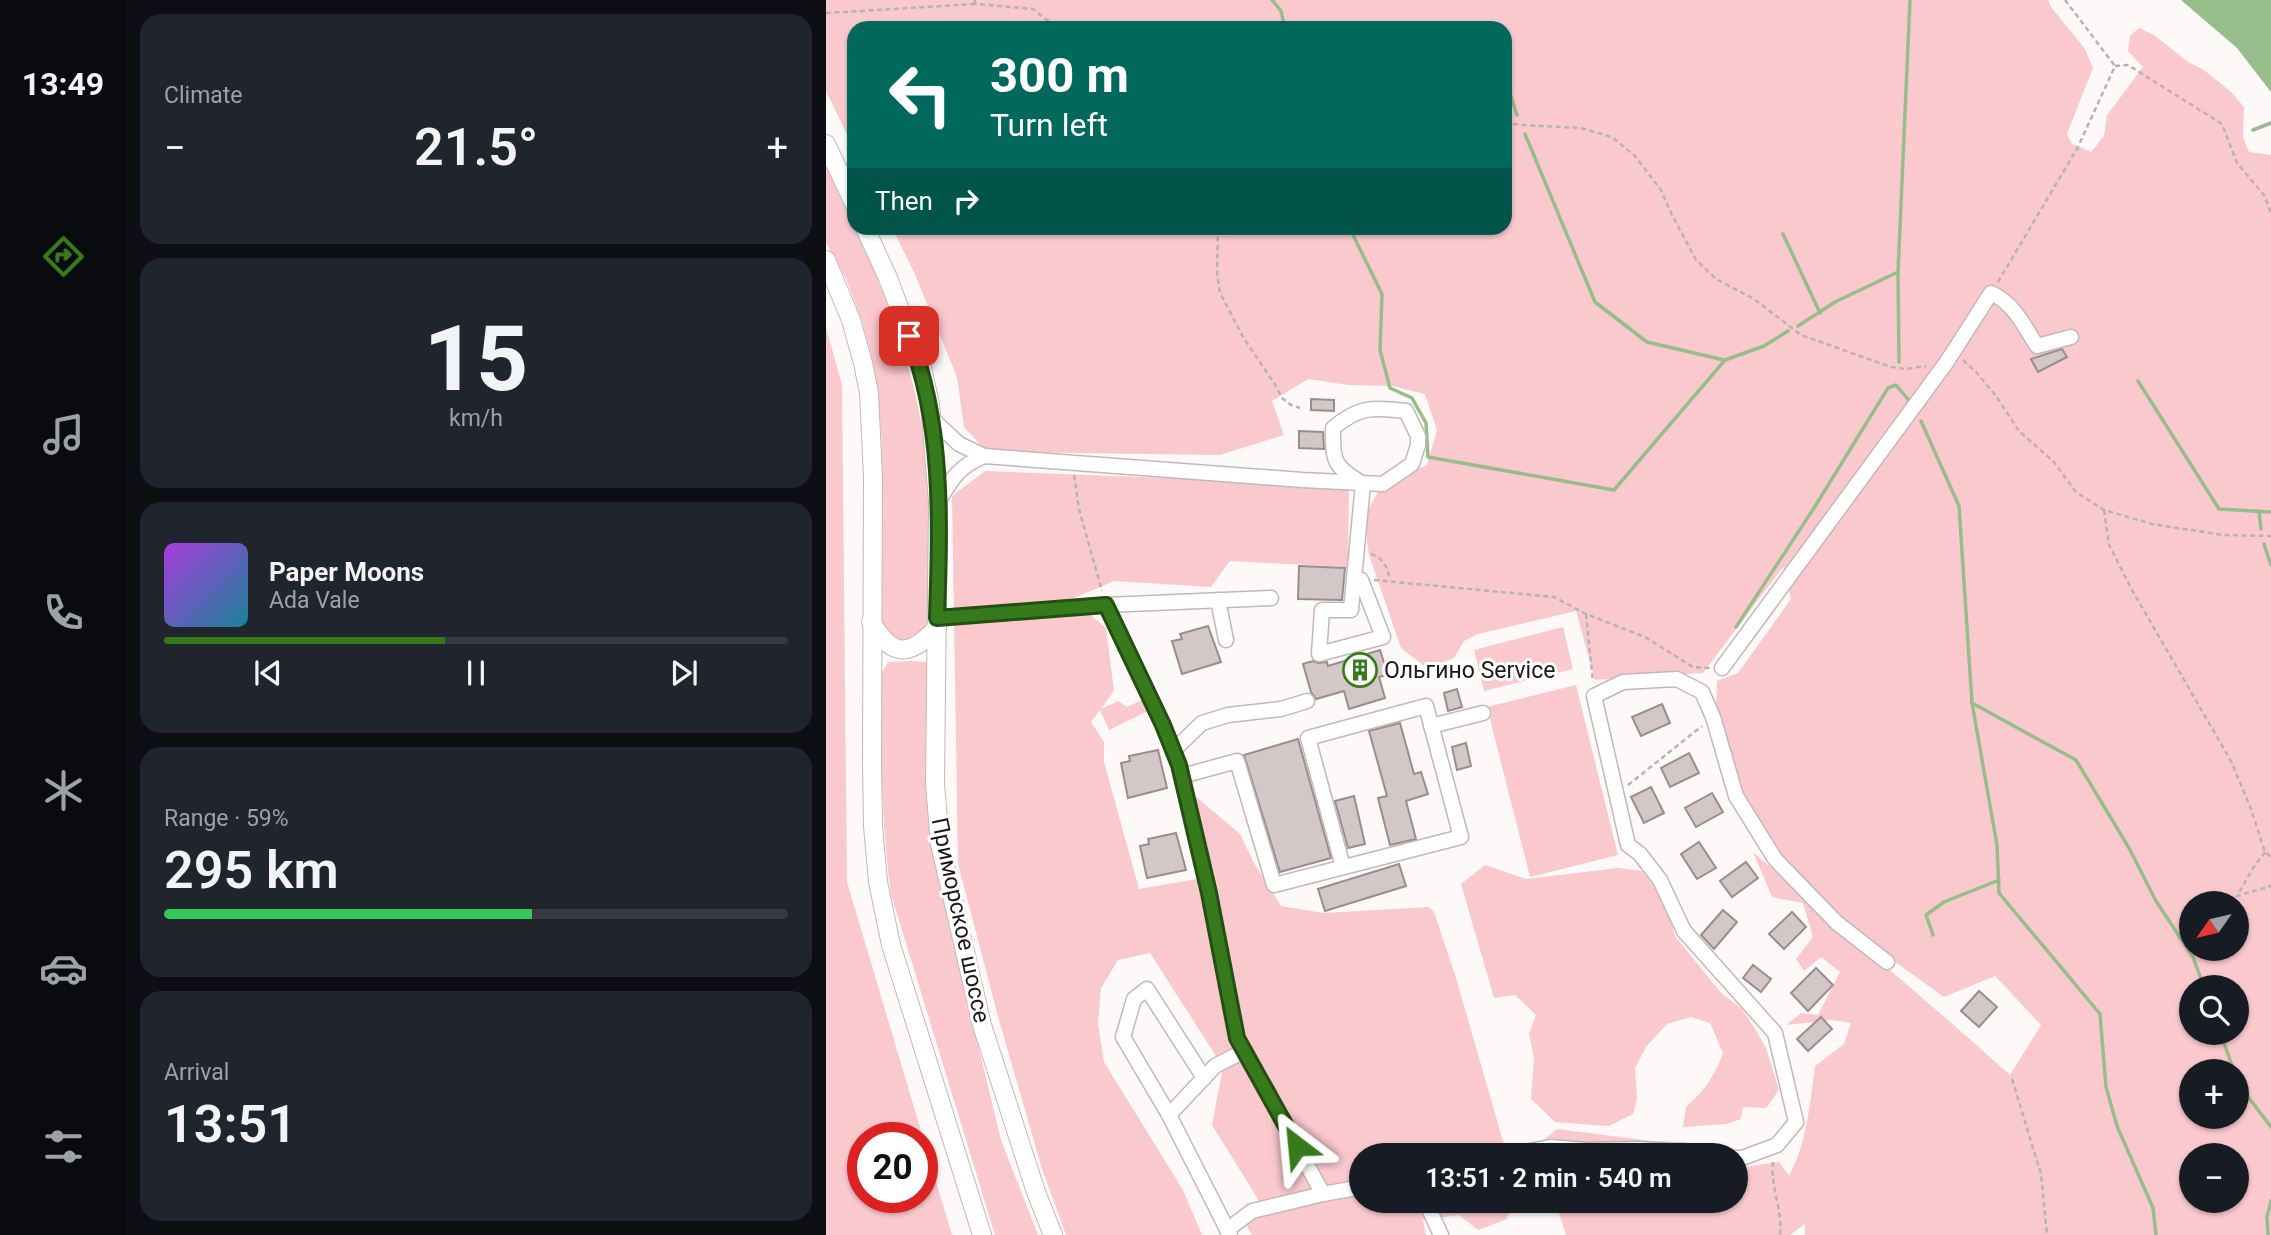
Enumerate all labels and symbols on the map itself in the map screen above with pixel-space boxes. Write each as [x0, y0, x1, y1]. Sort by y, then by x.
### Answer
pin [879, 306, 939, 366]
building icon: Ольгино Service [1341, 651, 1379, 689]
place label: Ольгино Service [1384, 657, 1555, 684]
street label: Приморское шоссе [926, 815, 995, 1025]
north arrow [2179, 891, 2249, 961]
position arrow [1260, 1109, 1334, 1183]
speed limit sign: 20 [847, 1122, 938, 1213]

